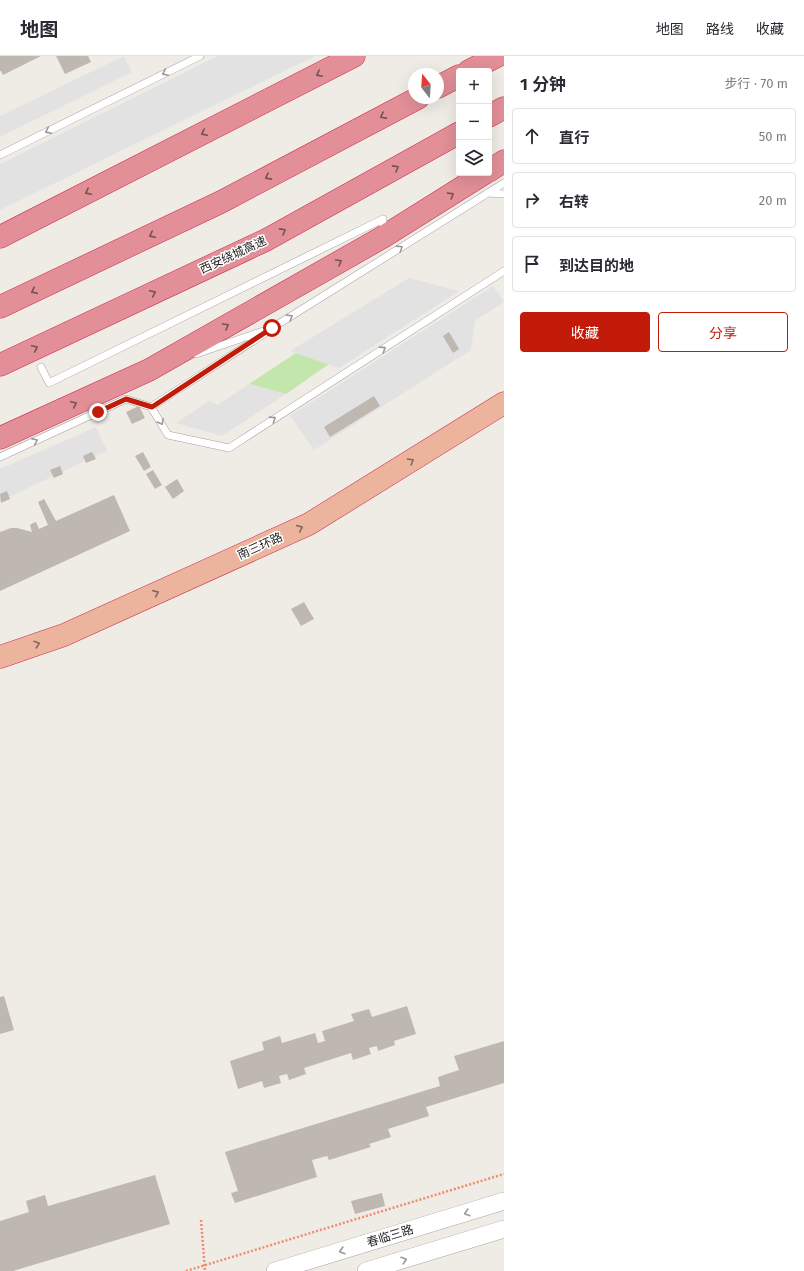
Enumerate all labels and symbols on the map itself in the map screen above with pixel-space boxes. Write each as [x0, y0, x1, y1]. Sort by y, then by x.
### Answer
one-way arrow [161, 68, 169, 76]
north arrow [408, 68, 444, 104]
one-way arrow [316, 69, 324, 77]
one-way arrow [380, 111, 387, 119]
one-way arrow [45, 126, 52, 134]
one-way arrow [200, 128, 208, 136]
one-way arrow [392, 165, 399, 172]
one-way arrow [265, 172, 272, 180]
one-way arrow [85, 187, 92, 195]
one-way arrow [447, 192, 454, 199]
one-way arrow [279, 228, 286, 235]
one-way arrow [148, 230, 156, 238]
street label: 西安绕城高速 [197, 233, 269, 277]
one-way arrow [396, 245, 403, 253]
one-way arrow [335, 259, 342, 266]
one-way arrow [31, 286, 39, 294]
one-way arrow [149, 290, 156, 298]
one-way arrow [286, 315, 293, 322]
route start [263, 319, 281, 337]
one-way arrow [222, 323, 229, 330]
one-way arrow [31, 345, 39, 353]
one-way arrow [378, 347, 385, 354]
one-way arrow [69, 401, 77, 409]
route end [89, 403, 107, 421]
one-way arrow [269, 416, 276, 424]
one-way arrow [156, 418, 163, 425]
one-way arrow [32, 437, 39, 445]
one-way arrow [407, 458, 414, 465]
one-way arrow [296, 525, 304, 533]
street label: 南三环路 [235, 530, 285, 562]
one-way arrow [152, 590, 160, 598]
one-way arrow [33, 641, 40, 649]
one-way arrow [463, 1208, 470, 1217]
street label: 春临三路 [365, 1222, 415, 1250]
one-way arrow [339, 1246, 346, 1255]
one-way arrow [400, 1256, 407, 1265]

